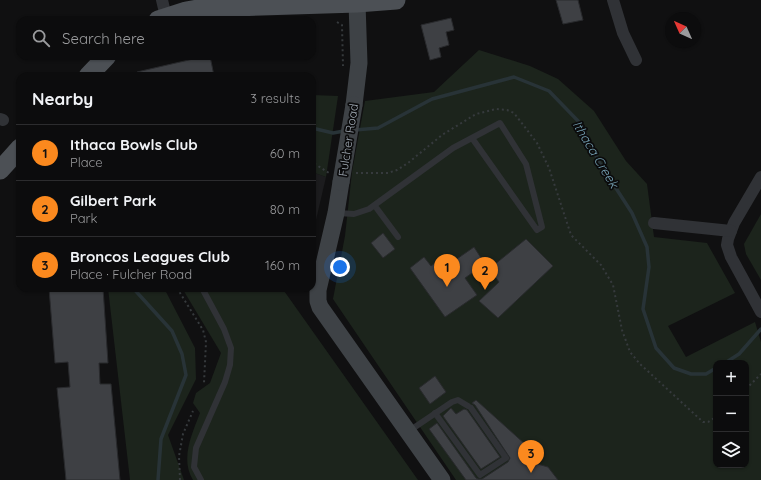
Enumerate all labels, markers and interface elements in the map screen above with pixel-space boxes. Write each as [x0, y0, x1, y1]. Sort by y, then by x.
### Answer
north arrow [665, 12, 701, 48]
search box [16, 16, 316, 60]
icon: search [30, 27, 52, 49]
text: Search here [62, 29, 145, 48]
text: Nearby [32, 88, 93, 109]
text: 3 results [250, 90, 300, 106]
street label: Fulcher Road [335, 102, 361, 178]
water label: Ithaca Creek [570, 117, 623, 192]
text: Ithaca Bowls Club [70, 135, 198, 154]
text: 1 [42, 145, 48, 161]
text: 60 m [270, 145, 300, 161]
text: Place [70, 154, 103, 170]
text: Gilbert Park [70, 191, 157, 210]
text: 2 [41, 201, 49, 217]
text: 80 m [270, 201, 300, 217]
text: Park [70, 210, 98, 226]
text: Broncos Leagues Club [70, 247, 230, 266]
pin: 1 [434, 254, 460, 287]
text: 3 [42, 257, 48, 273]
text: 160 m [265, 257, 300, 273]
your location [330, 257, 350, 277]
pin: 2 [472, 257, 498, 290]
text: Place · Fulcher Road [70, 266, 192, 282]
map controls [713, 360, 749, 468]
button: + [713, 360, 749, 396]
button: − [713, 396, 749, 432]
button: layers [713, 432, 749, 468]
pin: 3 [518, 440, 544, 473]

